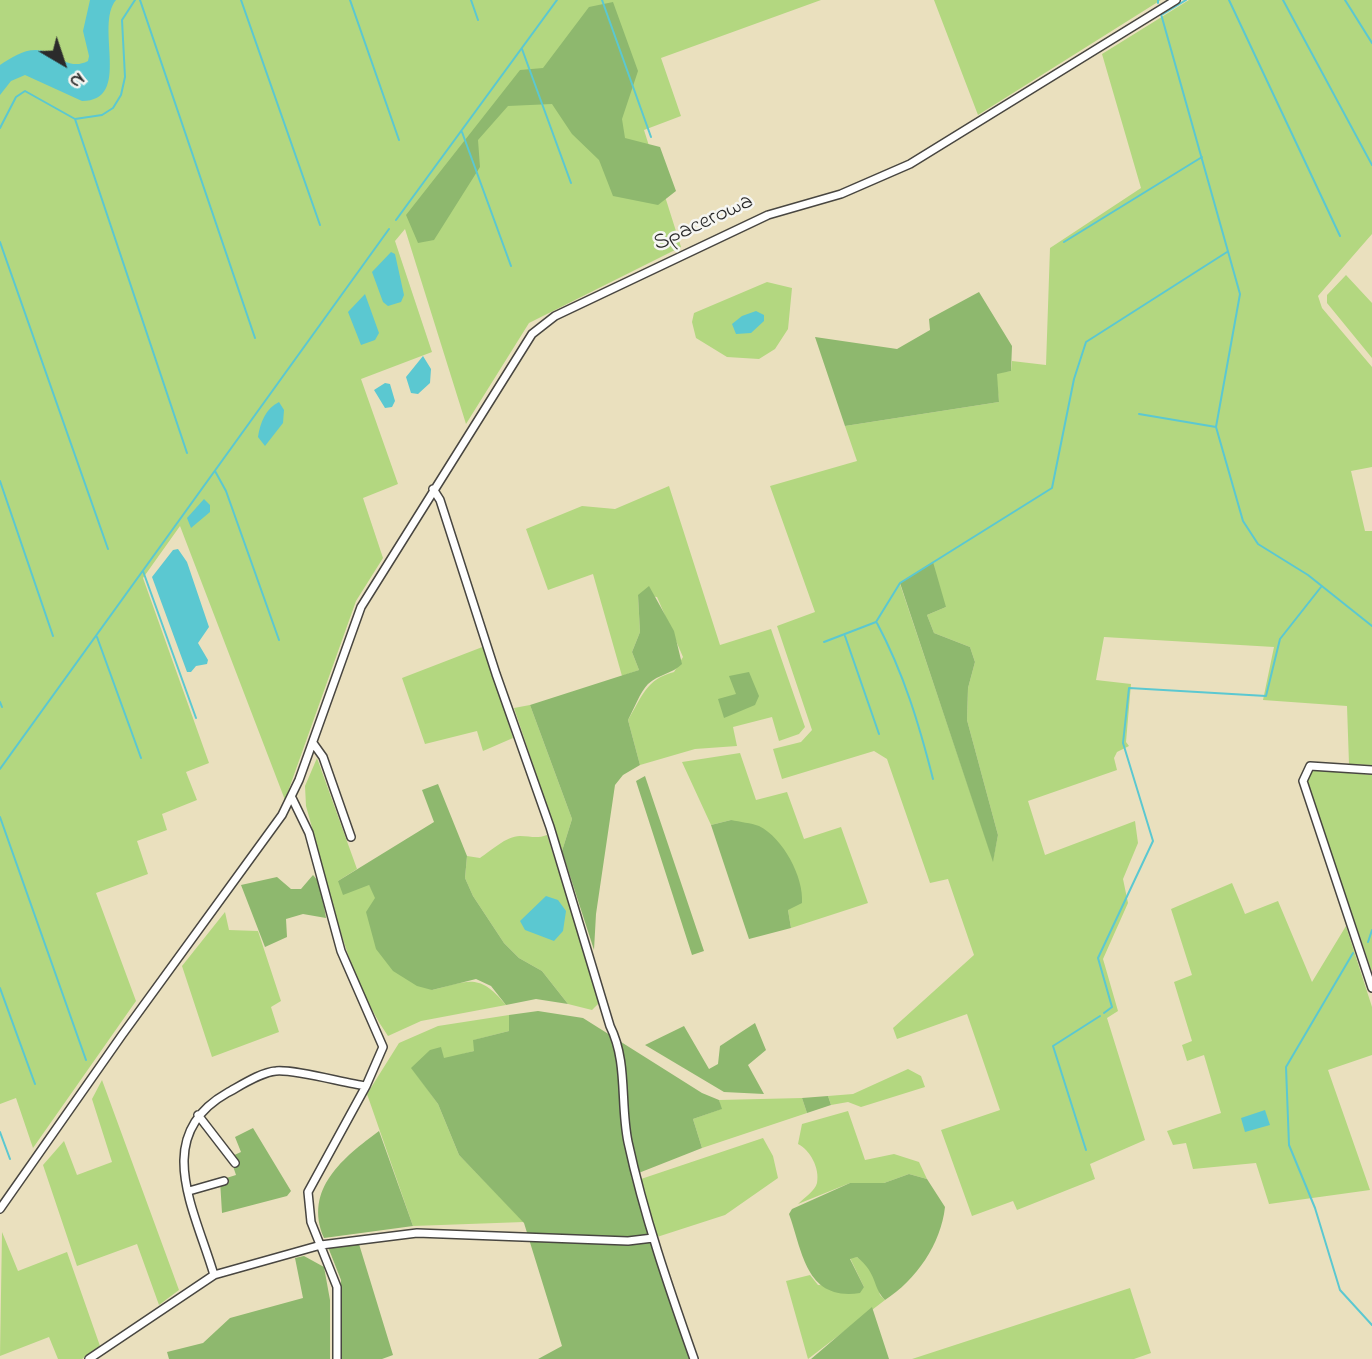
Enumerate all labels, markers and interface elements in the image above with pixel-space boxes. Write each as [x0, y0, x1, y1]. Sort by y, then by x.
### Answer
north arrow [28, 28, 98, 98]
text: N [63, 65, 90, 94]
street label: Spacerowa [650, 189, 758, 259]

